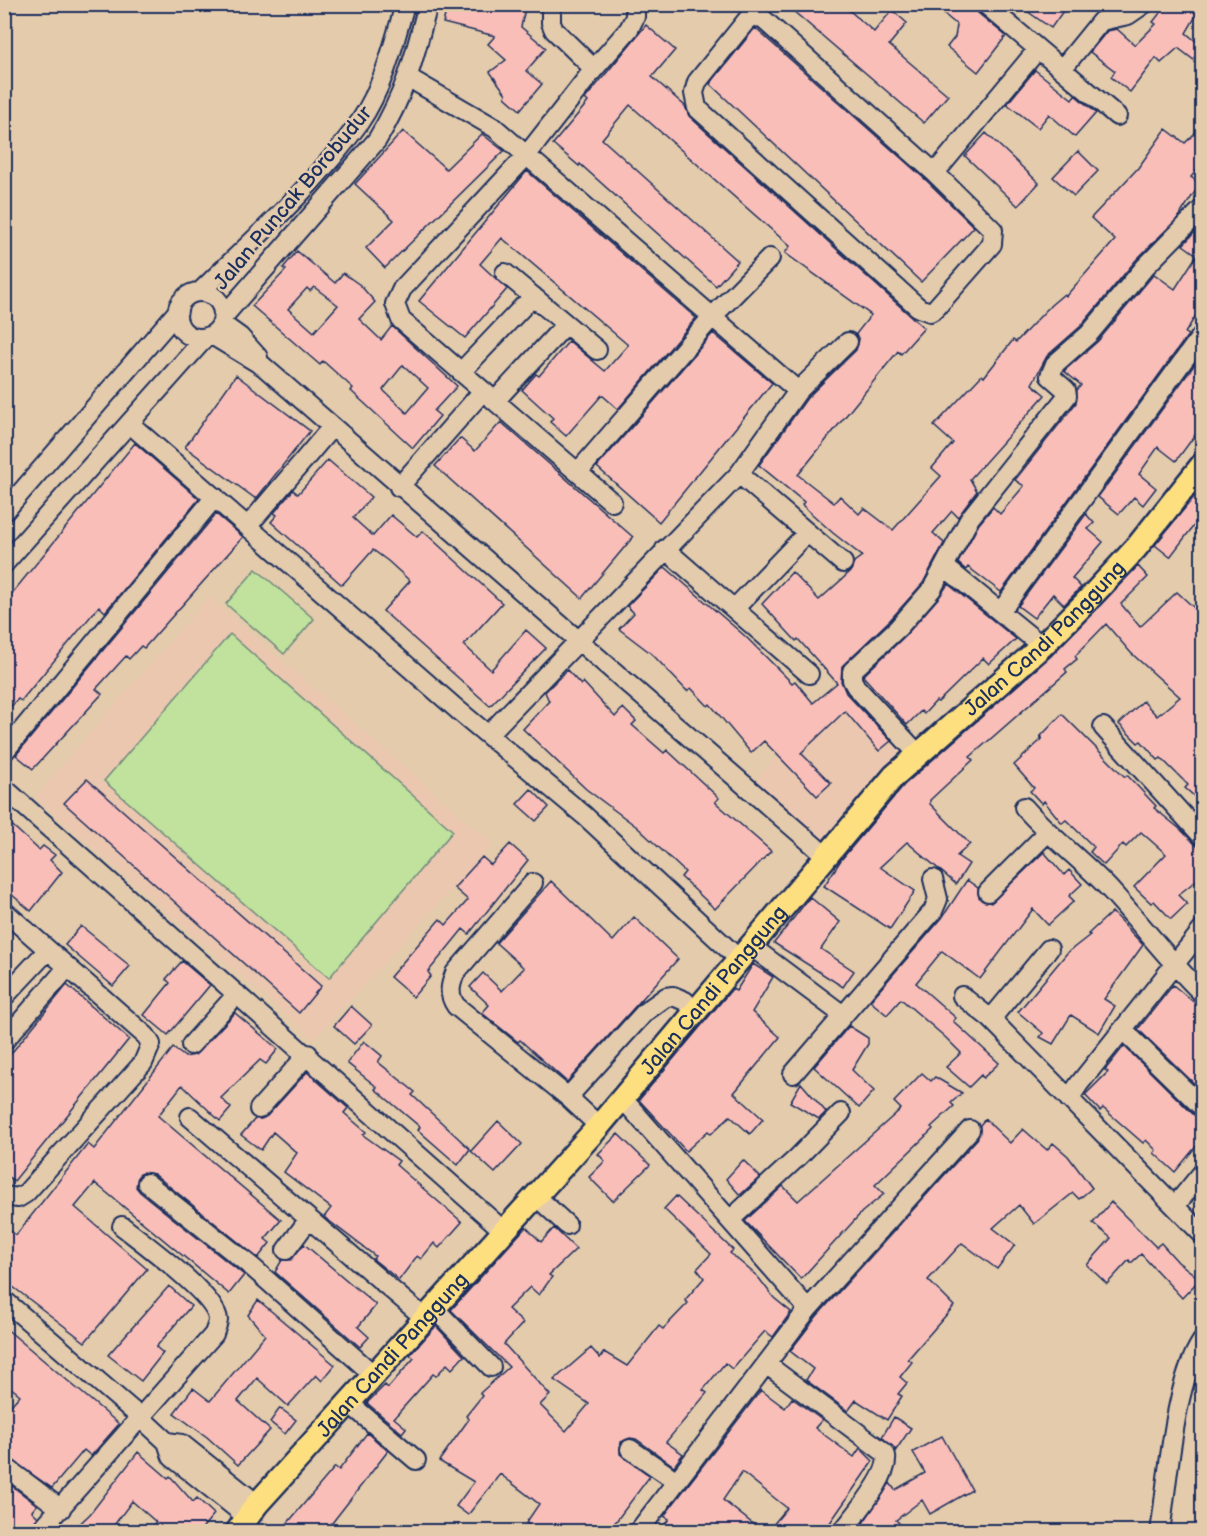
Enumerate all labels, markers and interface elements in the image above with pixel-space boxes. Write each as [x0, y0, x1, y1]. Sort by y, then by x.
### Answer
street label: Jalan Puncak Borobudur [209, 101, 377, 295]
street label: Jalan Candi Panggung [959, 555, 1130, 721]
street label: Jalan Candi Panggung [635, 900, 792, 1080]
street label: Jalan Candi Panggung [311, 1267, 473, 1442]

